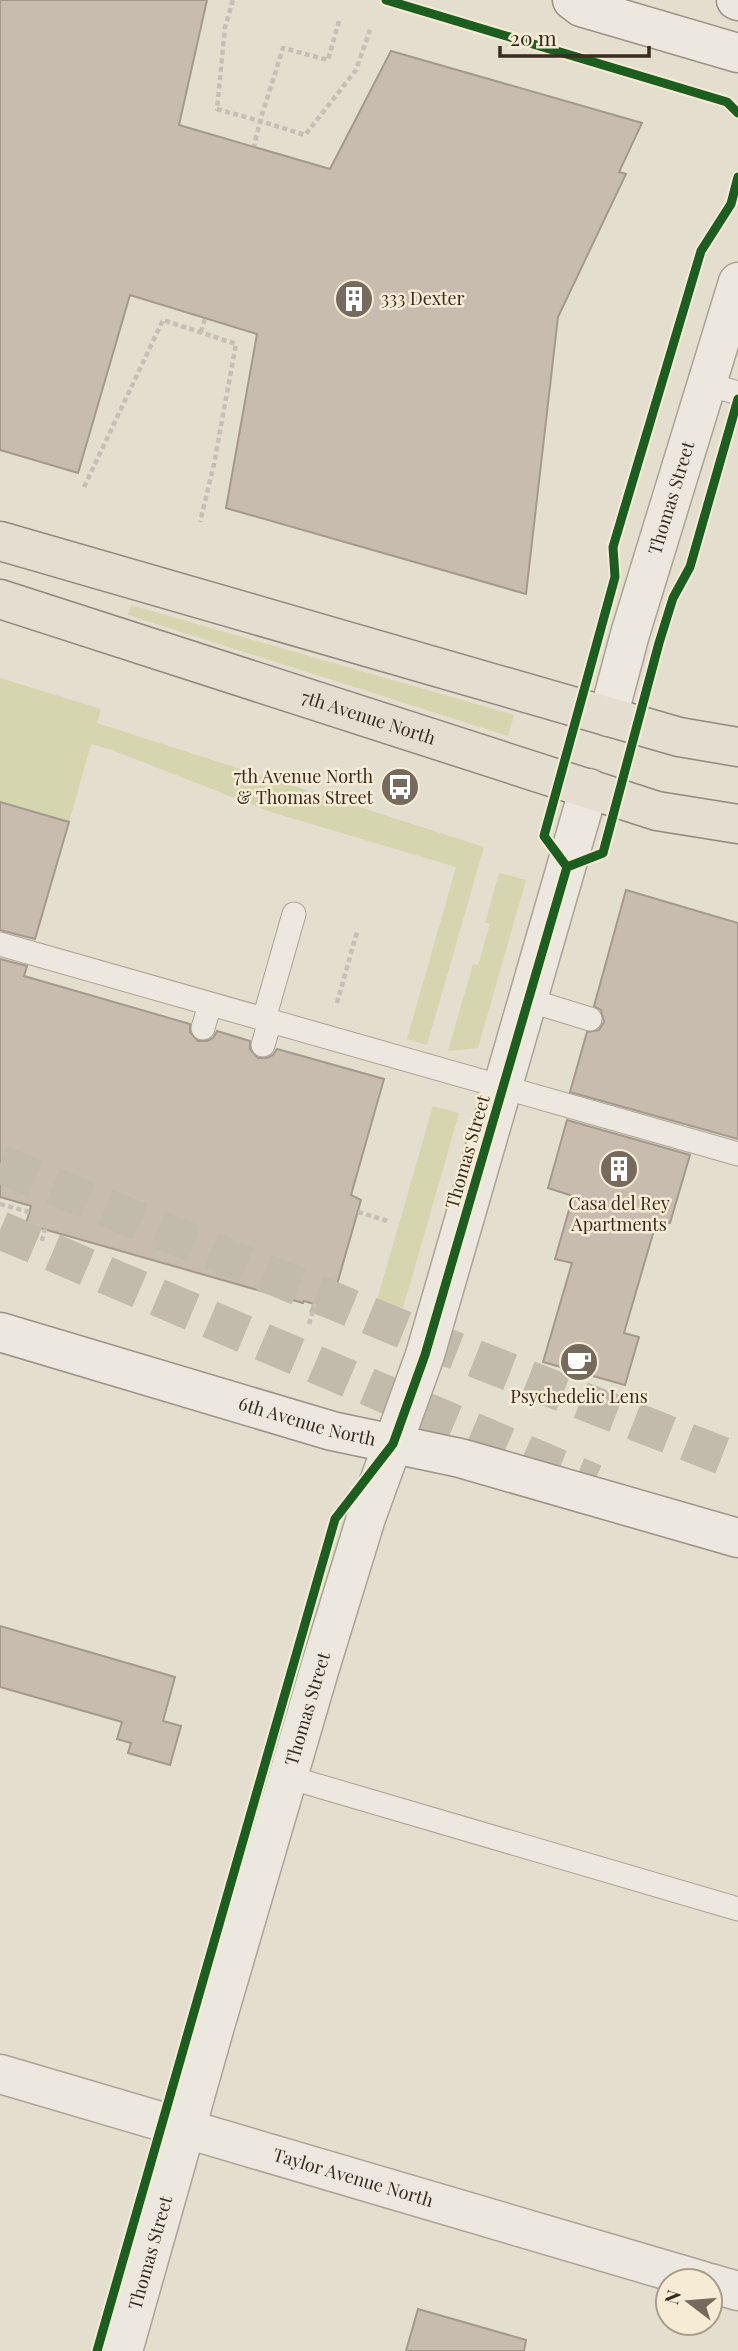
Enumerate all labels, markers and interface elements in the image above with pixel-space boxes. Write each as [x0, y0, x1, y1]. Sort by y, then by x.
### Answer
scale bar [500, 14, 649, 58]
text: 20 m [510, 23, 557, 51]
building icon: 333 Dexter [333, 278, 375, 320]
place label: 333 Dexter [381, 286, 465, 310]
street label: Thomas Street [642, 438, 700, 557]
street label: 7th Avenue North [299, 684, 439, 750]
place label: 7th Avenue North & Thomas Street [234, 764, 374, 809]
bus stop icon: 7th Avenue North & Thomas Street [379, 766, 421, 808]
street label: Thomas Street [439, 1091, 495, 1211]
building icon: Casa del Rey Apartments [598, 1148, 640, 1190]
place label: Casa del Rey Apartments [568, 1191, 670, 1236]
cafe icon: Psychedelic Lens [558, 1341, 600, 1383]
place label: Psychedelic Lens [510, 1384, 648, 1408]
street label: 6th Avenue North [236, 1391, 378, 1451]
street label: Thomas Street [279, 1648, 335, 1769]
street label: Taylor Avenue North [270, 2142, 437, 2212]
street label: Thomas Street [122, 2192, 178, 2312]
north arrow [654, 2267, 724, 2337]
text: N [657, 2287, 686, 2307]

